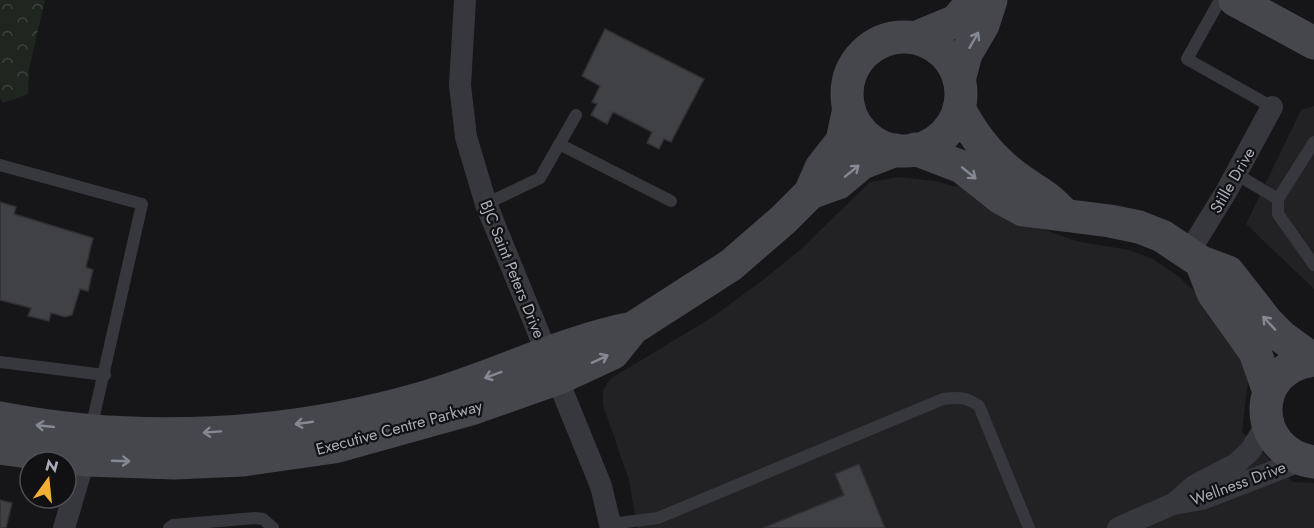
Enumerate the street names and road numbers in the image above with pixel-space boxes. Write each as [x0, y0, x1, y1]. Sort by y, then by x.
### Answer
street label: Stille Drive [1204, 143, 1261, 218]
street label: BJC Saint Peters Drive [474, 197, 551, 342]
street label: Executive Centre Parkway [313, 394, 486, 461]
street label: Wellness Drive [1187, 456, 1289, 511]

